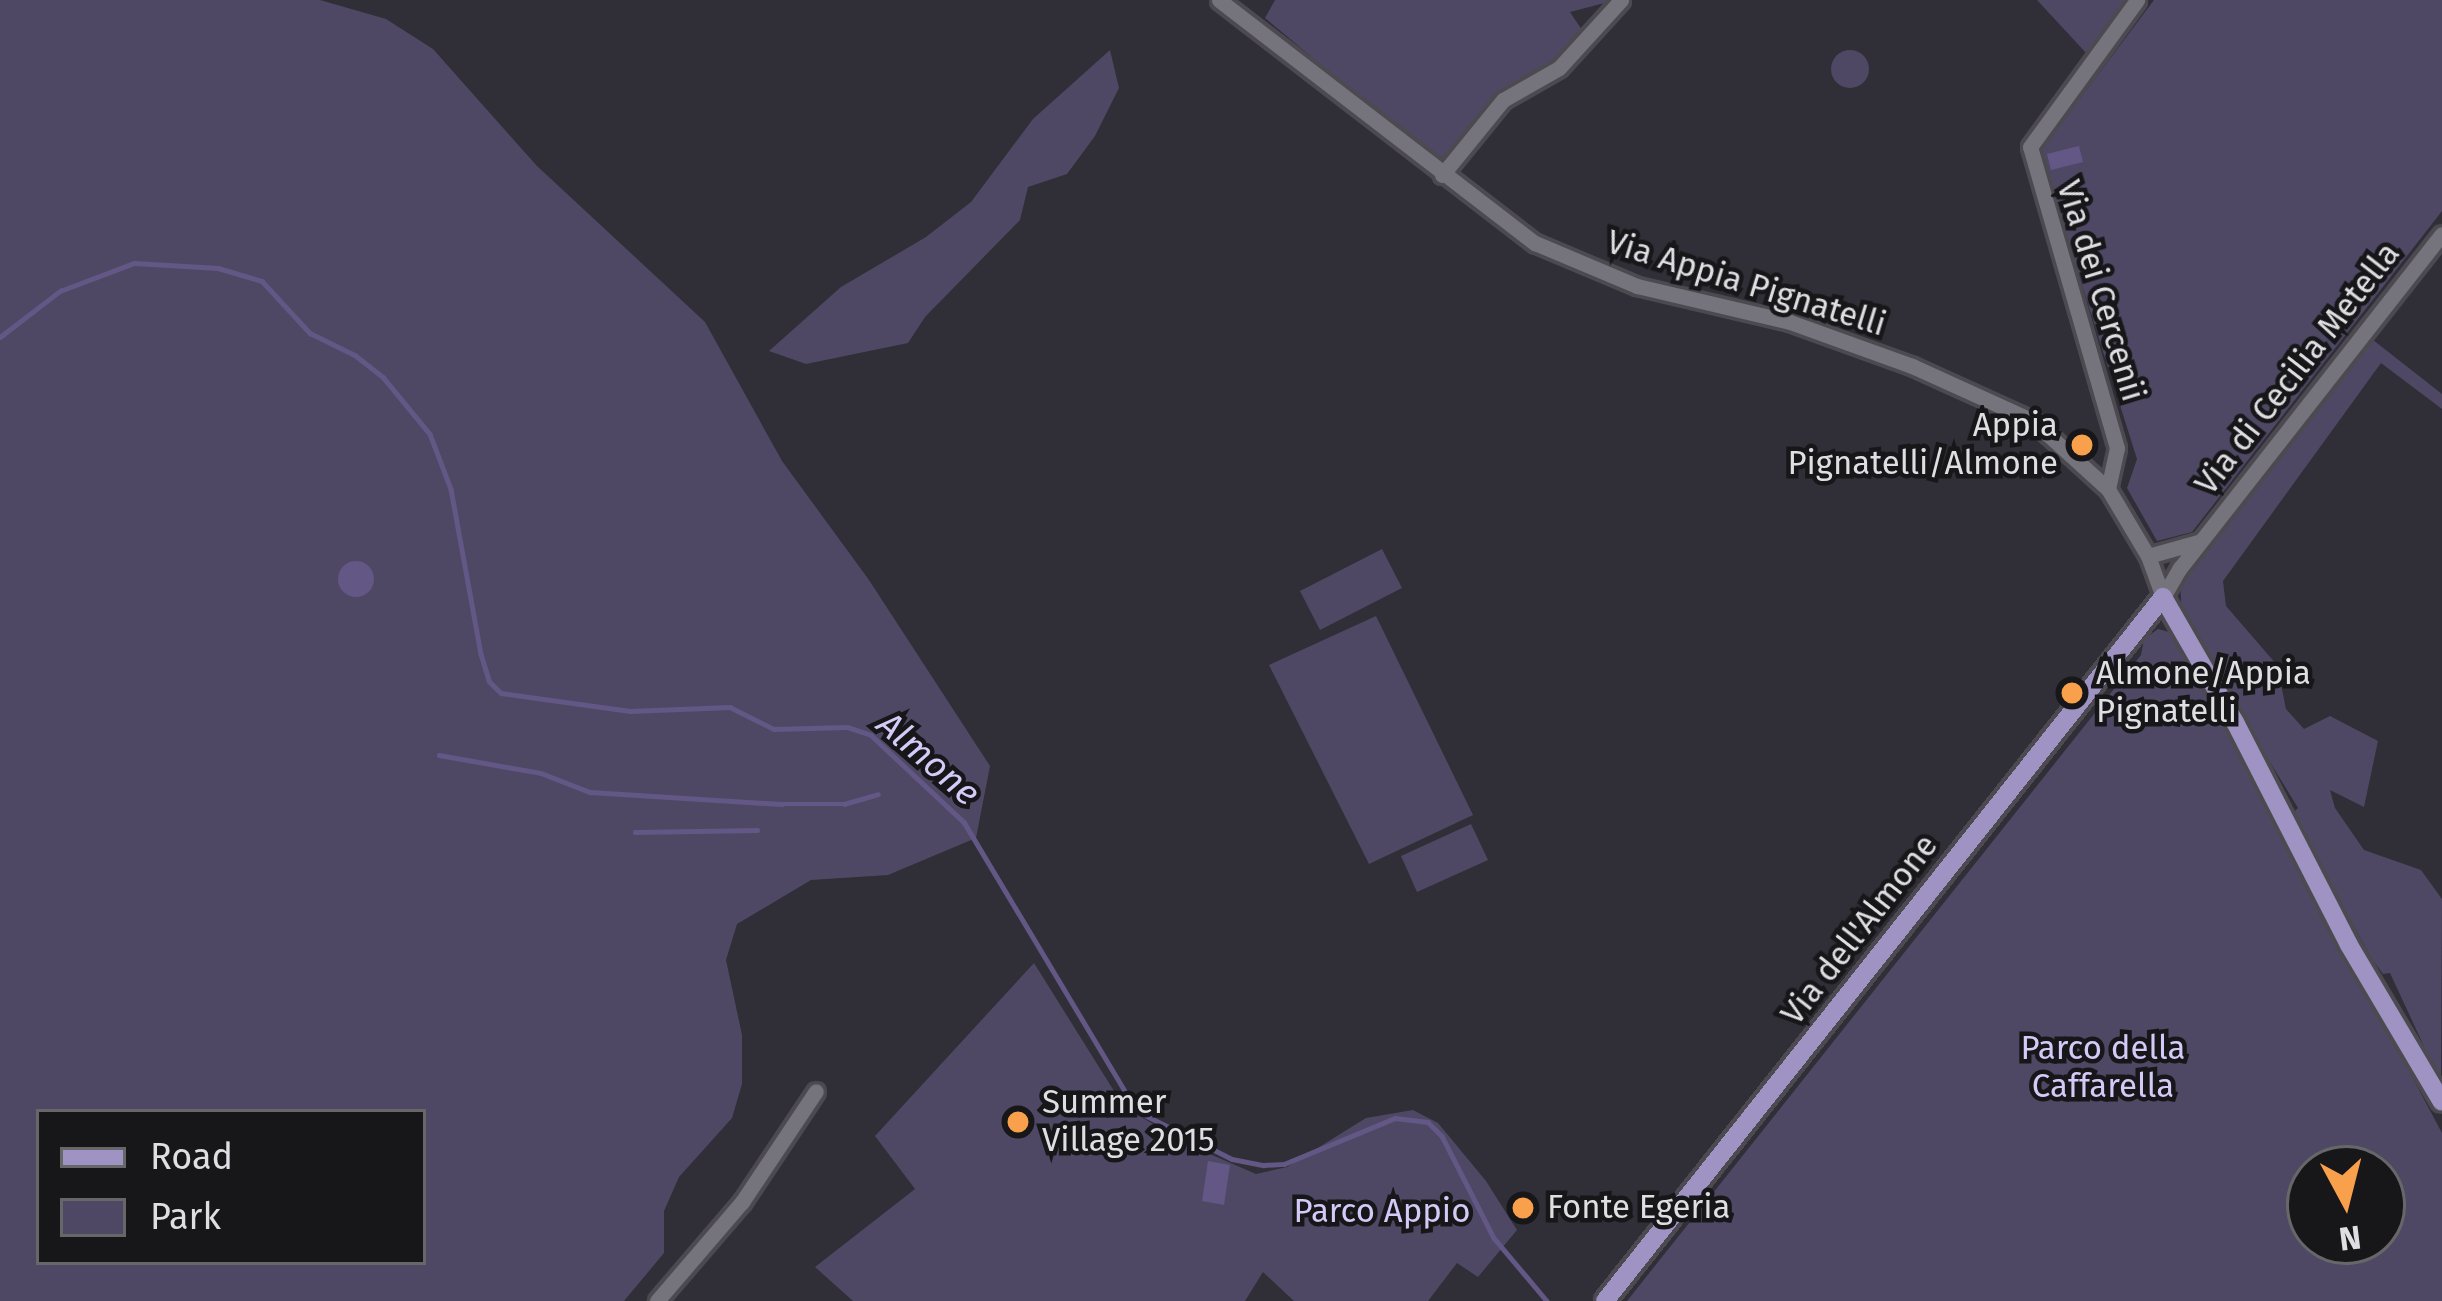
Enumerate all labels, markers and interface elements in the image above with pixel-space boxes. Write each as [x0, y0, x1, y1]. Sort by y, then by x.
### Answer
street label: Via dei Cercenii [2048, 176, 2152, 406]
street label: Via Appia Pignatelli [1602, 223, 1890, 345]
street label: Via di Cecilia Metella [2187, 235, 2409, 503]
place label: Appia Pignatelli/Almone [1787, 406, 2058, 484]
marker: Appia Pignatelli/Almone [2069, 432, 2095, 458]
place label: Almone/Appia Pignatelli [2096, 654, 2311, 732]
marker: Almone/Appia Pignatelli [2059, 680, 2085, 706]
water label: Almone [868, 703, 988, 815]
street label: Via dell'Almone [1773, 827, 1947, 1033]
park label: Parco della Caffarella [2020, 1029, 2186, 1107]
place label: Summer Village 2015 [1042, 1083, 1215, 1161]
legend [36, 1109, 426, 1265]
marker: Summer Village 2015 [1005, 1109, 1031, 1135]
text: Road [150, 1135, 233, 1179]
north arrow [2286, 1145, 2406, 1265]
place label: Fonte Egeria [1547, 1188, 1730, 1228]
park label: Parco Appio [1294, 1192, 1470, 1232]
text: Park [150, 1195, 221, 1239]
marker: Fonte Egeria [1510, 1195, 1536, 1221]
text: N [2337, 1217, 2363, 1259]

